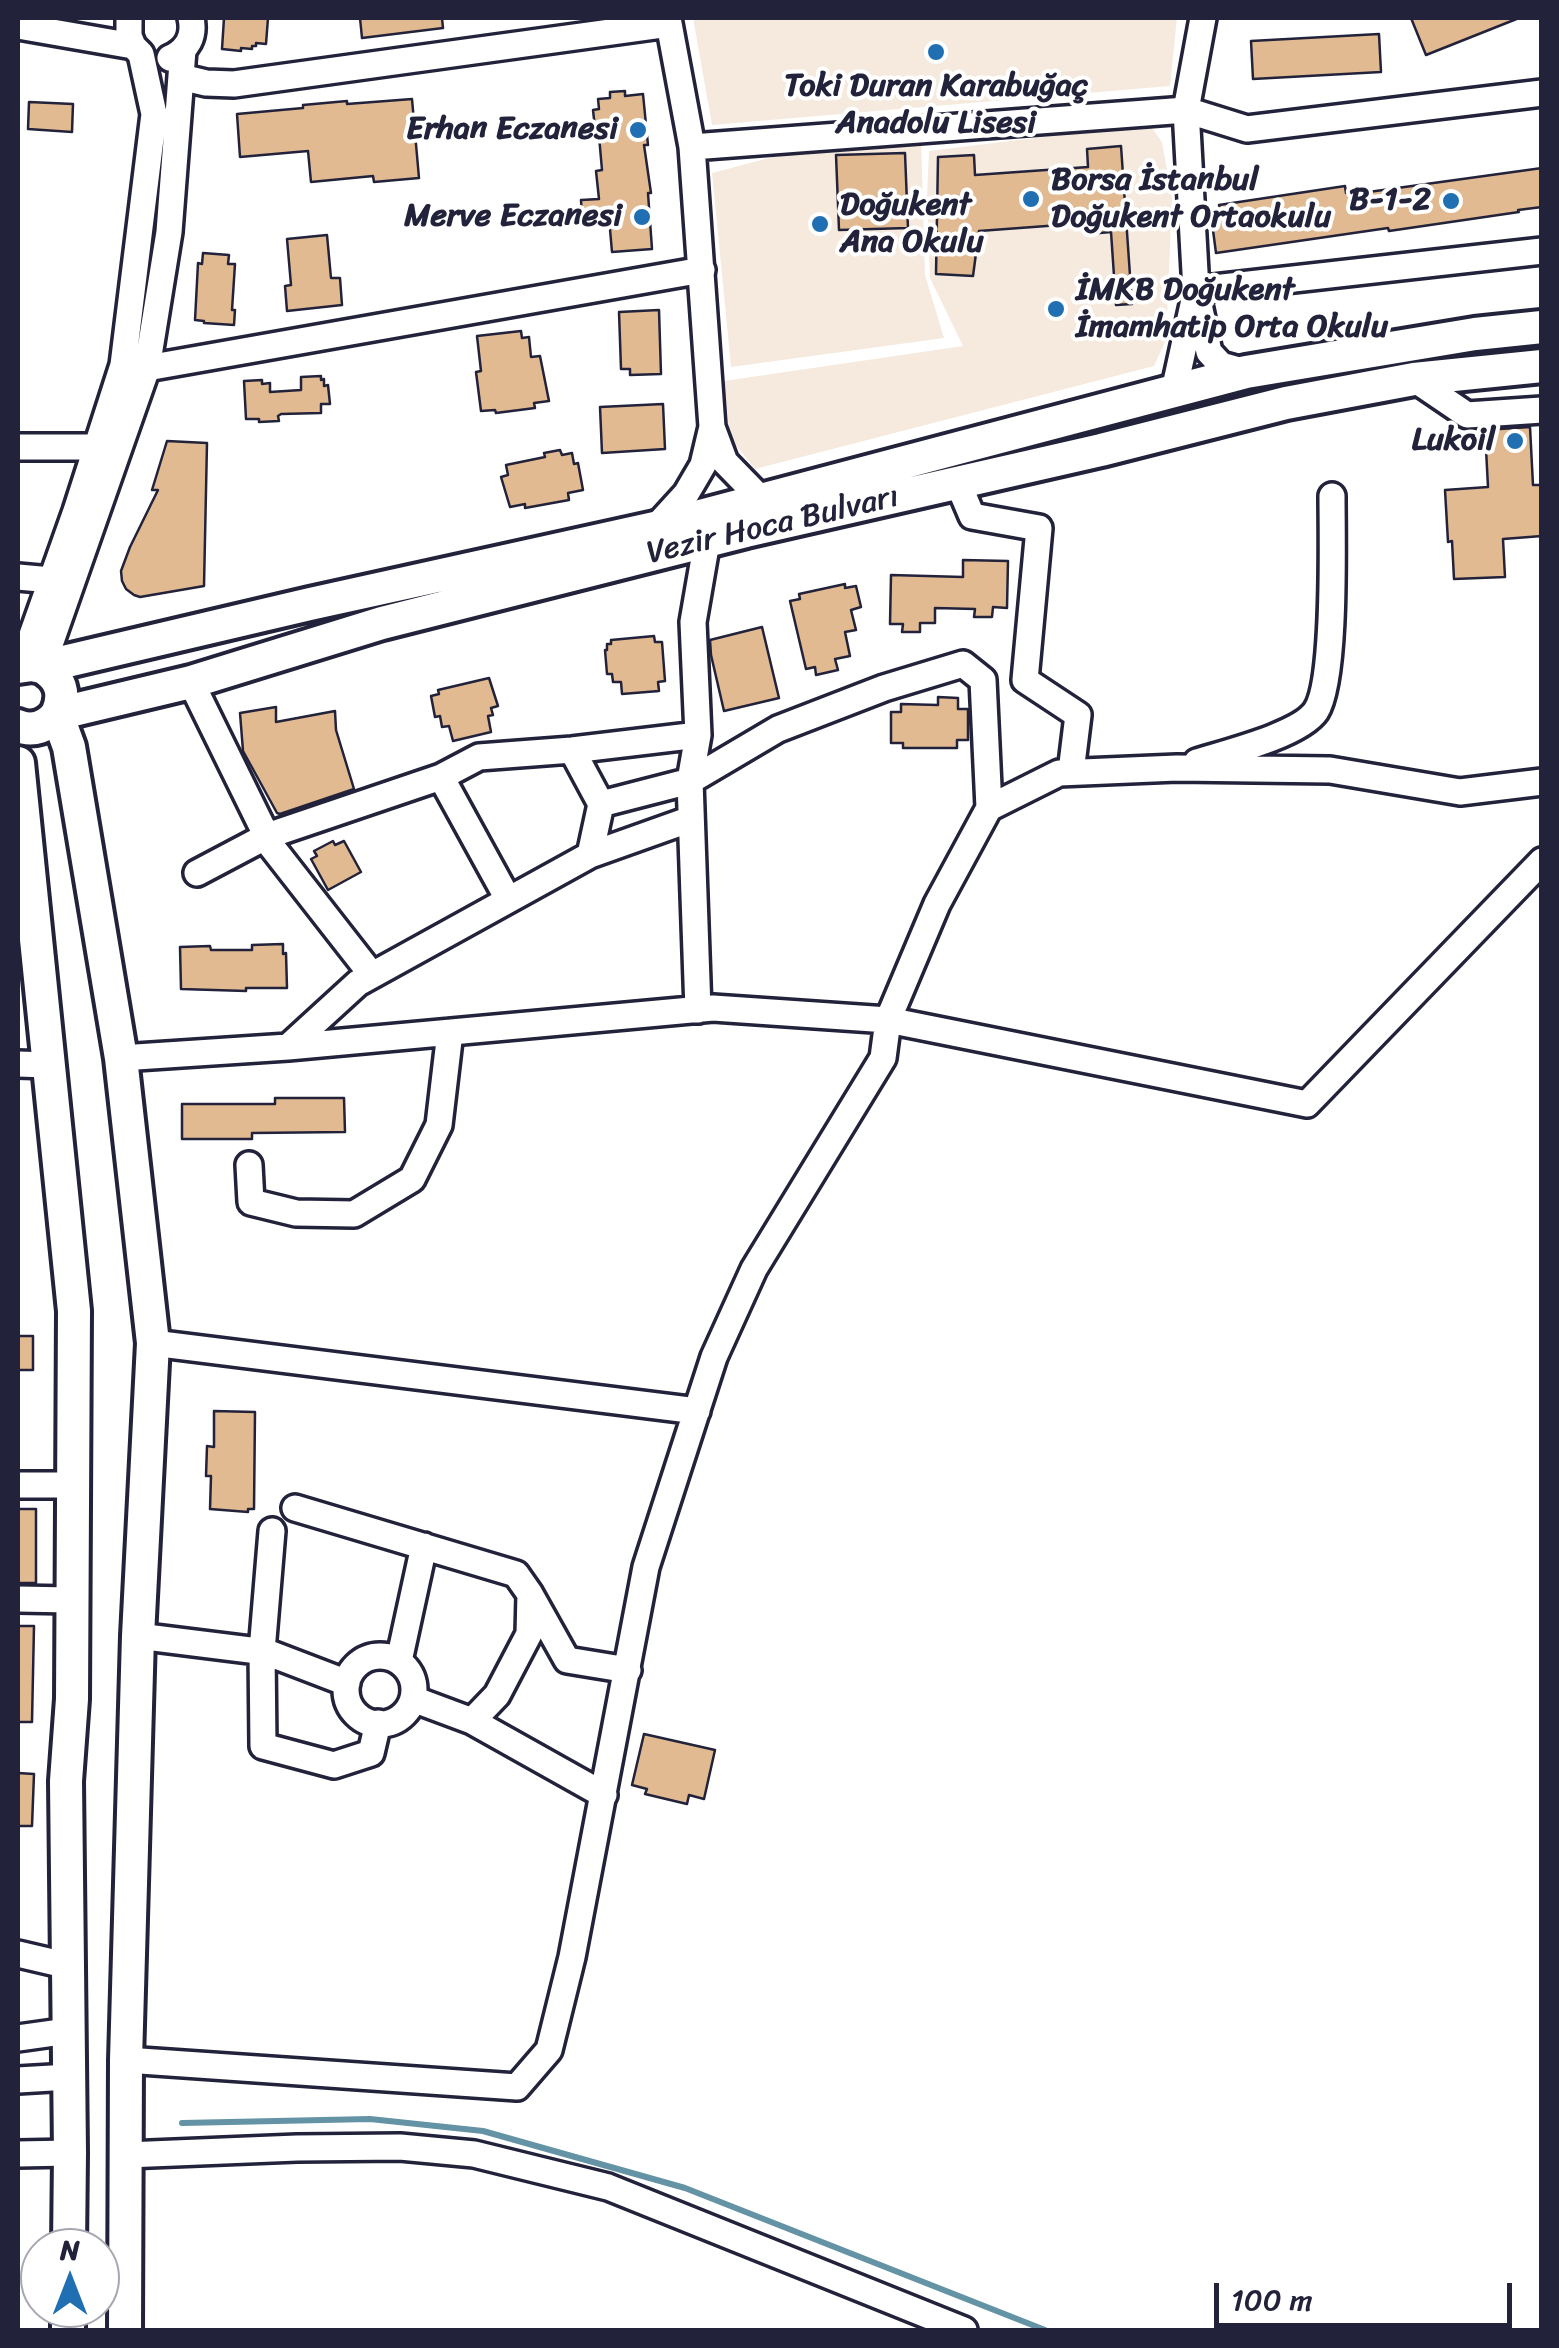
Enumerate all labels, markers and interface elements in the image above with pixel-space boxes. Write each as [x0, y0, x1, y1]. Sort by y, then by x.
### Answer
marker: Toki Duran Karabuğaç Anadolu Lisesi [925, 41, 947, 63]
place label: Toki Duran Karabuğaç Anadolu Lisesi [784, 68, 1088, 143]
place label: Erhan Eczanesi [406, 111, 618, 149]
marker: Erhan Eczanesi [627, 119, 649, 141]
place label: Borsa İstanbul Doğukent Ortaokulu [1051, 162, 1331, 237]
place label: B-1-2 [1349, 182, 1431, 220]
place label: Doğukent Ana Okulu [840, 187, 984, 262]
marker: Borsa İstanbul Doğukent Ortaokulu [1020, 188, 1042, 210]
marker: B-1-2 [1440, 190, 1462, 212]
place label: Merve Eczanesi [404, 198, 622, 236]
marker: Merve Eczanesi [631, 206, 653, 228]
marker: Doğukent Ana Okulu [809, 213, 831, 235]
place label: İMKB Doğukent İmamhatip Orta Okulu [1076, 272, 1388, 347]
marker: İMKB Doğukent İmamhatip Orta Okulu [1045, 298, 1067, 320]
place label: Lukoil [1412, 422, 1495, 460]
marker: Lukoil [1504, 430, 1526, 452]
street label: Vezir Hoca Bulvarı [643, 478, 903, 574]
text: N [60, 2225, 80, 2274]
north arrow [20, 2228, 120, 2328]
scale bar [1219, 2263, 1516, 2325]
text: 100 m [1231, 2273, 1313, 2327]

